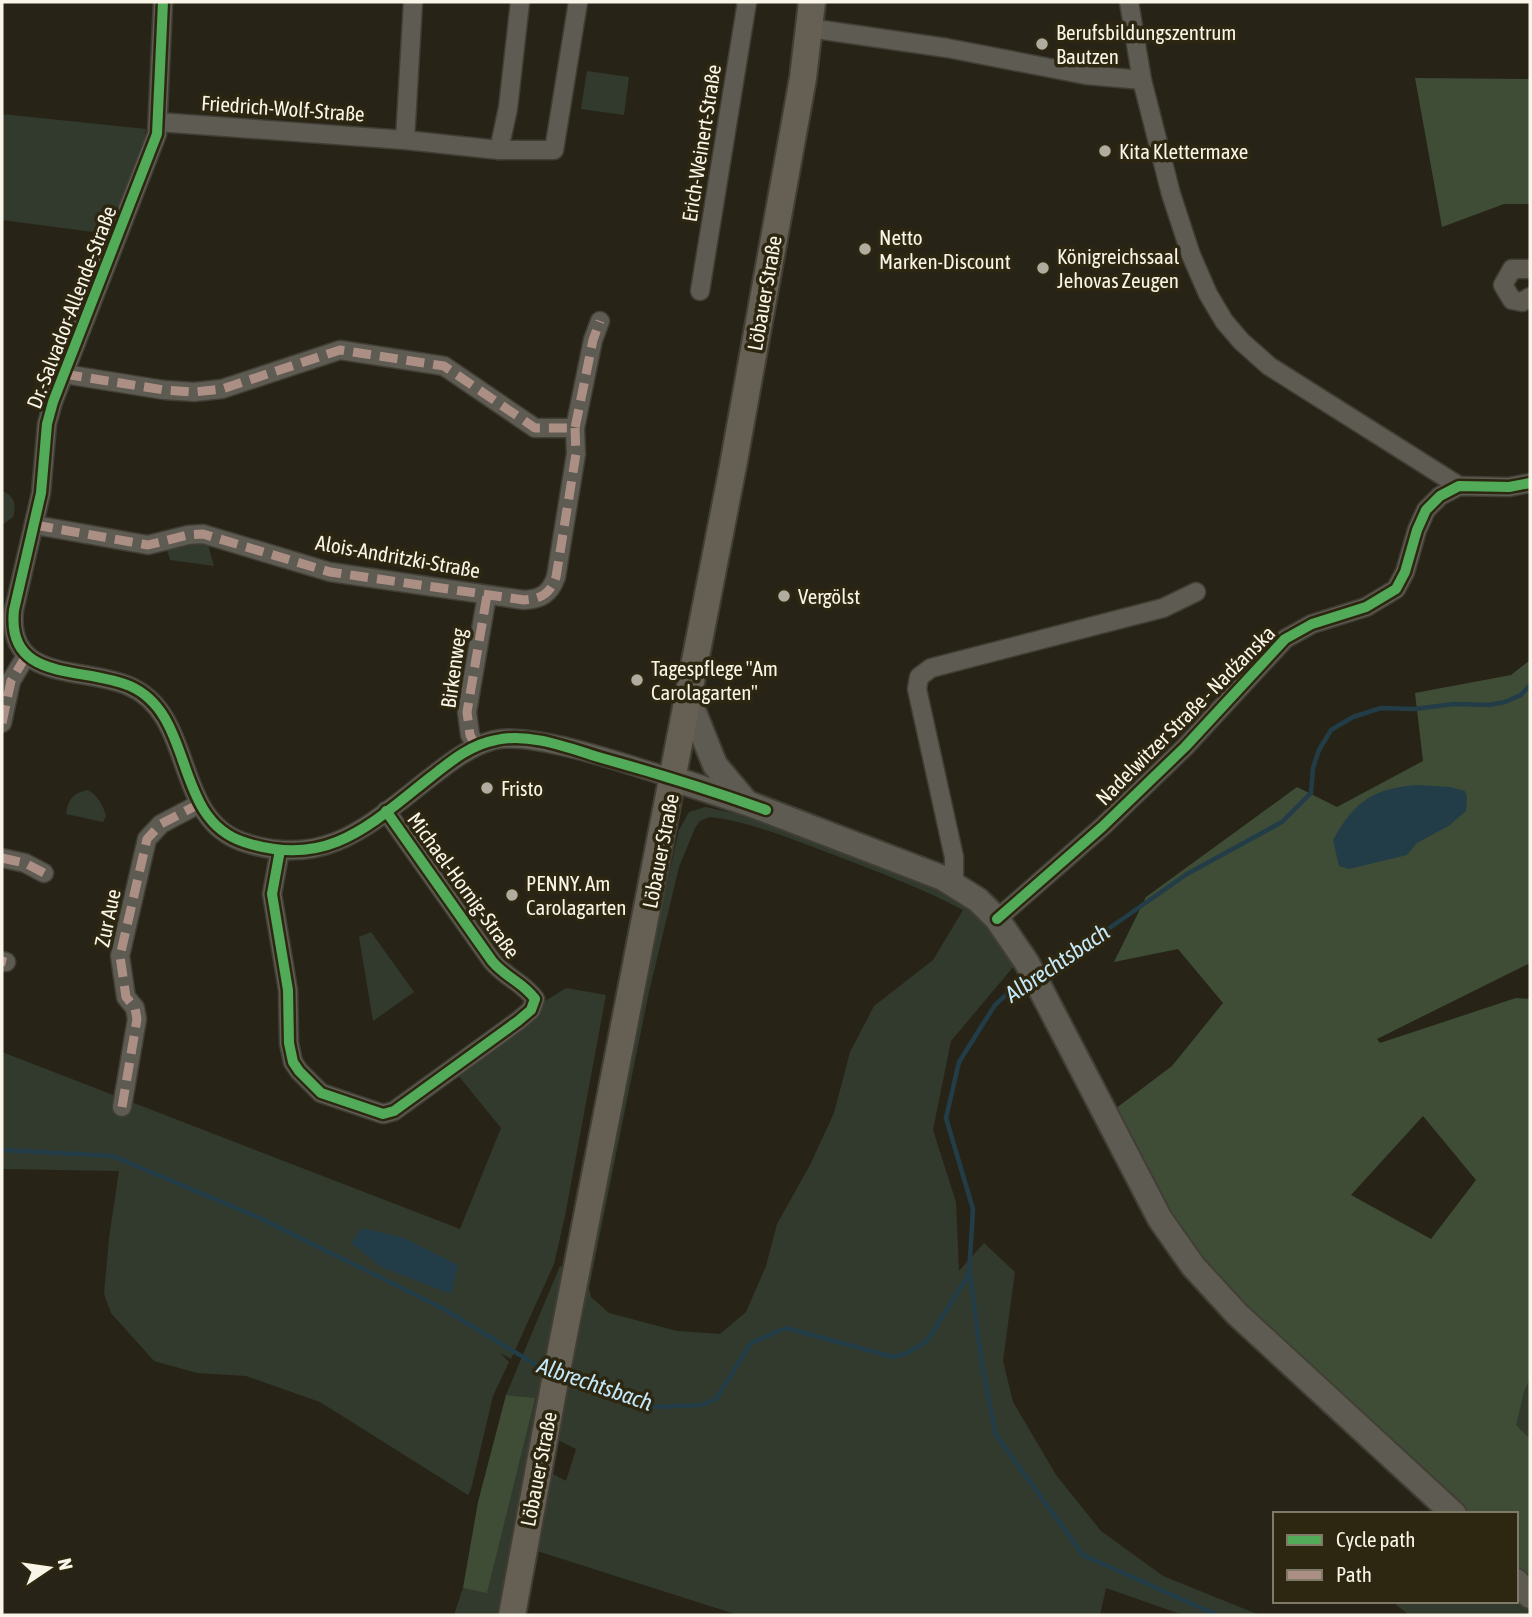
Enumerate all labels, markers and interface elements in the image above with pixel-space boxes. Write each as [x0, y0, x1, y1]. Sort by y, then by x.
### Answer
place label: Berufsbildungszentrum Bautzen [1056, 20, 1236, 68]
marker: Berufsbildungszentrum Bautzen [1034, 36, 1050, 52]
street label: Erich-Weinert-Straße [677, 63, 725, 223]
street label: Friedrich-Wolf-Straße [201, 90, 365, 126]
place label: Kita Klettermaxe [1119, 139, 1248, 163]
marker: Kita Klettermaxe [1097, 143, 1113, 159]
street label: Dr.-Salvador-Allende-Straße [21, 202, 121, 412]
place label: Netto Marken-Discount [879, 225, 1011, 273]
street label: Löbauer Straße [742, 234, 786, 352]
marker: Netto Marken-Discount [857, 241, 873, 257]
place label: Königreichssaal Jehovas Zeugen [1057, 244, 1180, 292]
marker: Königreichssaal Jehovas Zeugen [1035, 260, 1051, 276]
street label: Alois-Andritzki-Straße [314, 530, 482, 582]
place label: Vergölst [798, 584, 860, 608]
marker: Vergölst [776, 588, 792, 604]
street label: Nadelwitzer Straße - Nadźanska [1091, 621, 1279, 809]
street label: Birkenweg [436, 627, 470, 709]
place label: Tagespflege "Am Carolagarten" [651, 656, 778, 704]
marker: Tagespflege "Am Carolagarten" [629, 672, 645, 688]
place label: Fristo [501, 776, 543, 800]
marker: Fristo [479, 780, 495, 796]
street label: Löbauer Straße [637, 792, 683, 910]
street label: Michael-Hornig-Straße [403, 807, 525, 963]
place label: PENNY. Am Carolagarten [526, 871, 627, 919]
street label: Zur Aue [89, 887, 125, 949]
marker: PENNY. Am Carolagarten [504, 887, 520, 903]
water label: Albrechtsbach [999, 919, 1114, 1008]
water label: Albrechtsbach [533, 1352, 656, 1416]
street label: Löbauer Straße [515, 1410, 561, 1528]
legend [1273, 1512, 1518, 1603]
text: Cycle path [1336, 1527, 1415, 1551]
north arrow [14, 1533, 84, 1603]
text: N [54, 1556, 78, 1572]
text: Path [1336, 1562, 1372, 1586]

